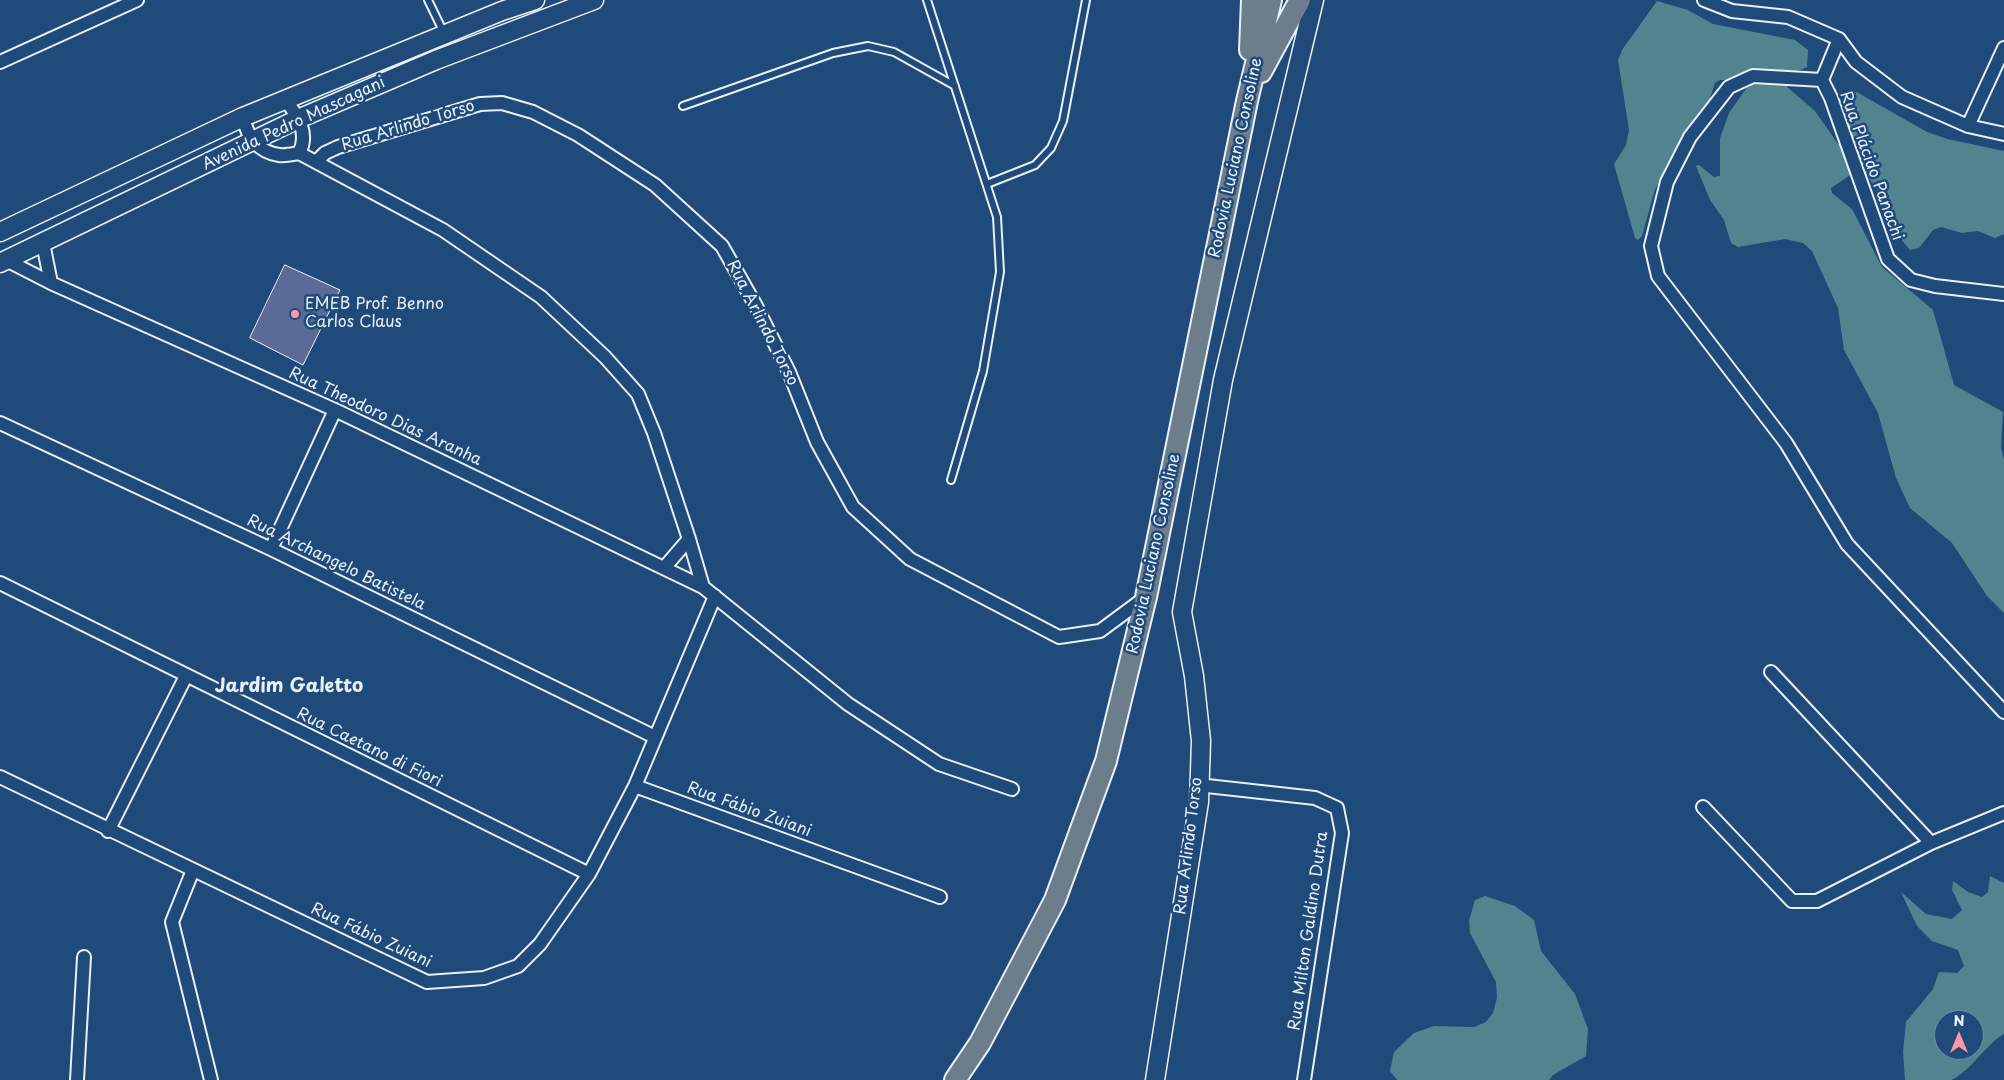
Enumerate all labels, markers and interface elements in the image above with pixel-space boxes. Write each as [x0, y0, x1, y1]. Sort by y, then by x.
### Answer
street label: Rodovia Luciano Consoline [1205, 56, 1267, 260]
street label: Avenida Pedro Mascagani [200, 73, 388, 175]
street label: Rua Plácido Panachi [1835, 89, 1907, 243]
street label: Rua Arlindo Torso [339, 97, 477, 155]
street label: Rua Arlindo Torso [722, 257, 802, 389]
place label: EMEB Prof. Benno Carlos Claus [305, 295, 444, 333]
marker: EMEB Prof. Benno Carlos Claus [289, 308, 301, 320]
street label: Rua Theodoro Dias Aranha [285, 364, 485, 470]
street label: Rodovia Luciano Consoline [1123, 452, 1185, 656]
street label: Rua Archangelo Batistela [244, 511, 428, 615]
district label: Jardim Galetto [215, 676, 363, 698]
street label: Rua Caetano di Fiori [293, 704, 445, 792]
street label: Rua Arlindo Torso [1171, 776, 1207, 916]
street label: Rua Fábio Zuiani [684, 779, 814, 841]
street label: Rua Milton Galdino Dutra [1285, 830, 1333, 1032]
street label: Rua Fábio Zuiani [308, 900, 434, 972]
north arrow [1934, 1010, 1984, 1060]
text: N [1953, 1010, 1965, 1031]

